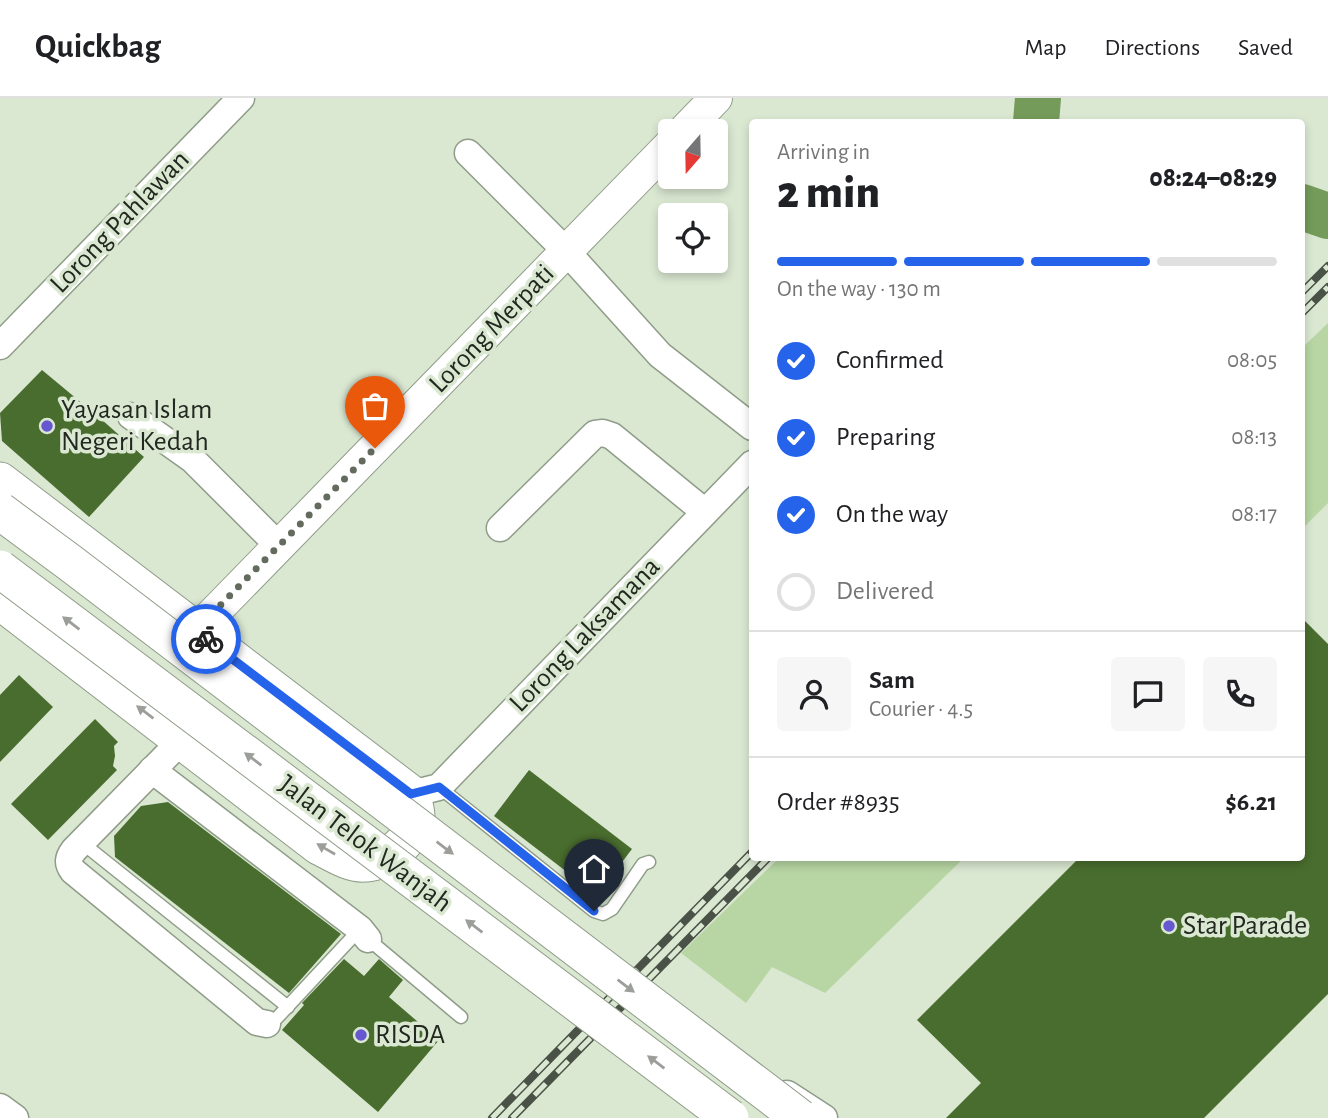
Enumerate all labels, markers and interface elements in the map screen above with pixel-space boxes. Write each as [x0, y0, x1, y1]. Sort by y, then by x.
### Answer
text: Quickbag [35, 31, 161, 64]
text: Map [1024, 36, 1066, 60]
text: Directions [1104, 36, 1200, 60]
text: Saved [1238, 36, 1293, 60]
north arrow [658, 119, 728, 189]
map controls [658, 119, 728, 273]
text: Arriving in [777, 141, 870, 164]
street label: Lorong Pahlawan [45, 145, 195, 299]
text: 08:24–08:29 [1149, 165, 1277, 191]
text: 2 min [777, 170, 880, 216]
button: locate [658, 203, 728, 273]
street label: Lorong Merpati [424, 259, 560, 399]
text: On the way · 130 m [777, 278, 941, 301]
icon: check [777, 342, 815, 380]
text: Confirmed [836, 347, 944, 373]
text: 08:05 [1227, 349, 1277, 372]
pin [345, 376, 405, 448]
icon: bag [356, 387, 394, 425]
place label: Yayasan Islam Negeri Kedah [61, 396, 212, 456]
marker: Yayasan Islam Negeri Kedah [39, 418, 55, 434]
icon: check [777, 419, 815, 457]
text: Preparing [836, 424, 935, 450]
text: 08:13 [1231, 426, 1277, 449]
icon: check [777, 496, 815, 534]
text: On the way [836, 501, 948, 527]
text: 08:17 [1231, 503, 1277, 526]
street label: Lorong Laksamana [505, 552, 666, 718]
text: Delivered [836, 578, 934, 604]
courier [171, 604, 241, 674]
one-way arrow [62, 616, 80, 630]
icon: bike [187, 620, 225, 658]
button: person [777, 657, 851, 731]
button: chat [1111, 657, 1185, 731]
button: phone [1203, 657, 1277, 731]
text: Sam [869, 667, 915, 693]
text: Courier · 4.5 [869, 698, 973, 721]
one-way arrow [136, 704, 154, 719]
one-way arrow [244, 753, 262, 767]
street label: Jalan Telok Wanjah [273, 770, 457, 918]
text: Order #8935 [777, 789, 900, 815]
text: $6.21 [1225, 789, 1277, 815]
pin [564, 839, 624, 911]
one-way arrow [436, 841, 455, 855]
one-way arrow [317, 843, 336, 855]
icon: home [575, 850, 613, 888]
place label: Star Parade [1183, 912, 1307, 940]
marker: Star Parade [1161, 918, 1177, 934]
one-way arrow [465, 919, 483, 933]
one-way arrow [617, 978, 635, 993]
place label: RISDA [375, 1021, 445, 1049]
marker: RISDA [353, 1027, 369, 1043]
one-way arrow [647, 1055, 665, 1070]

